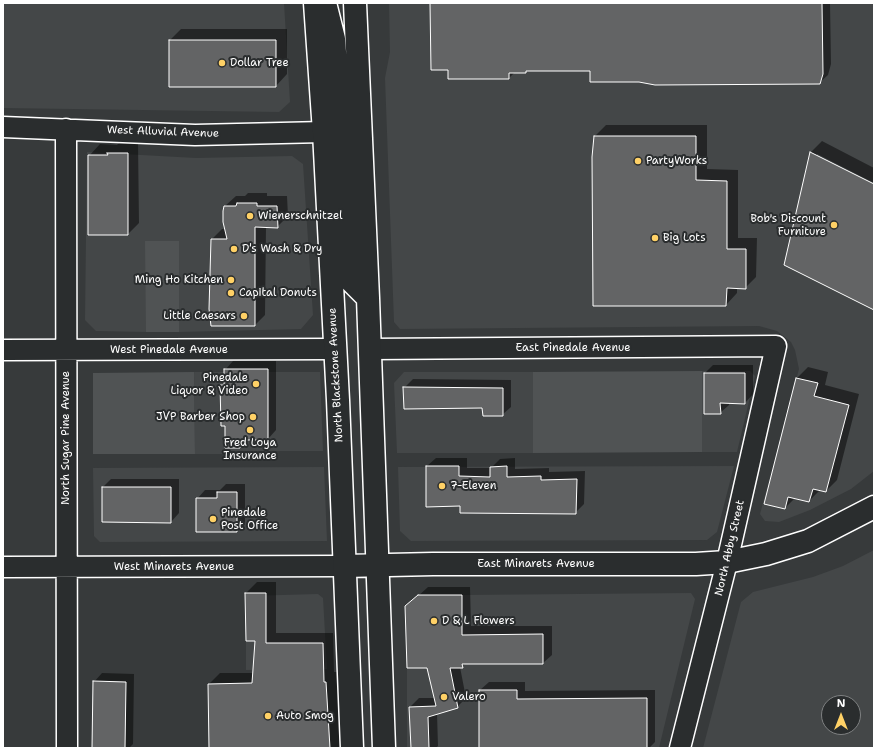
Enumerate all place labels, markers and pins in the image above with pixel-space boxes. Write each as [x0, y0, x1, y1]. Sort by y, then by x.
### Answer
place label: Dollar Tree [230, 56, 289, 70]
marker: Dollar Tree [217, 58, 227, 68]
place label: PartyWorks [646, 154, 707, 168]
marker: PartyWorks [633, 156, 643, 166]
place label: Wienerschnitzel [258, 209, 343, 223]
marker: Wienerschnitzel [245, 211, 255, 221]
place label: Bob's Discount Furniture [750, 212, 826, 238]
marker: Bob's Discount Furniture [829, 220, 839, 230]
place label: Big Lots [663, 231, 706, 245]
marker: Big Lots [650, 233, 660, 243]
place label: D's Wash & Dry [242, 242, 322, 256]
marker: D's Wash & Dry [229, 244, 239, 254]
place label: Ming Ho Kitchen [135, 273, 223, 287]
marker: Ming Ho Kitchen [226, 275, 236, 285]
place label: Capital Donuts [239, 286, 317, 300]
marker: Capital Donuts [226, 288, 236, 298]
place label: Little Caesars [163, 309, 236, 323]
marker: Little Caesars [239, 311, 249, 321]
place label: Pinedale Liquor & Video [170, 371, 248, 397]
marker: Pinedale Liquor & Video [251, 379, 261, 389]
place label: JVP Barber Shop [156, 410, 245, 424]
marker: JVP Barber Shop [248, 412, 258, 422]
marker: Fred Loya Insurance [245, 425, 255, 435]
place label: Fred Loya Insurance [223, 436, 277, 462]
place label: 7-Eleven [450, 479, 496, 493]
marker: 7-Eleven [437, 481, 447, 491]
place label: Pinedale Post Office [221, 506, 278, 532]
marker: Pinedale Post Office [208, 514, 218, 524]
place label: D & L Flowers [442, 614, 515, 628]
marker: D & L Flowers [429, 616, 439, 626]
place label: Valero [452, 690, 486, 704]
marker: Valero [439, 692, 449, 702]
place label: Auto Smog [276, 709, 334, 723]
marker: Auto Smog [263, 711, 273, 721]

